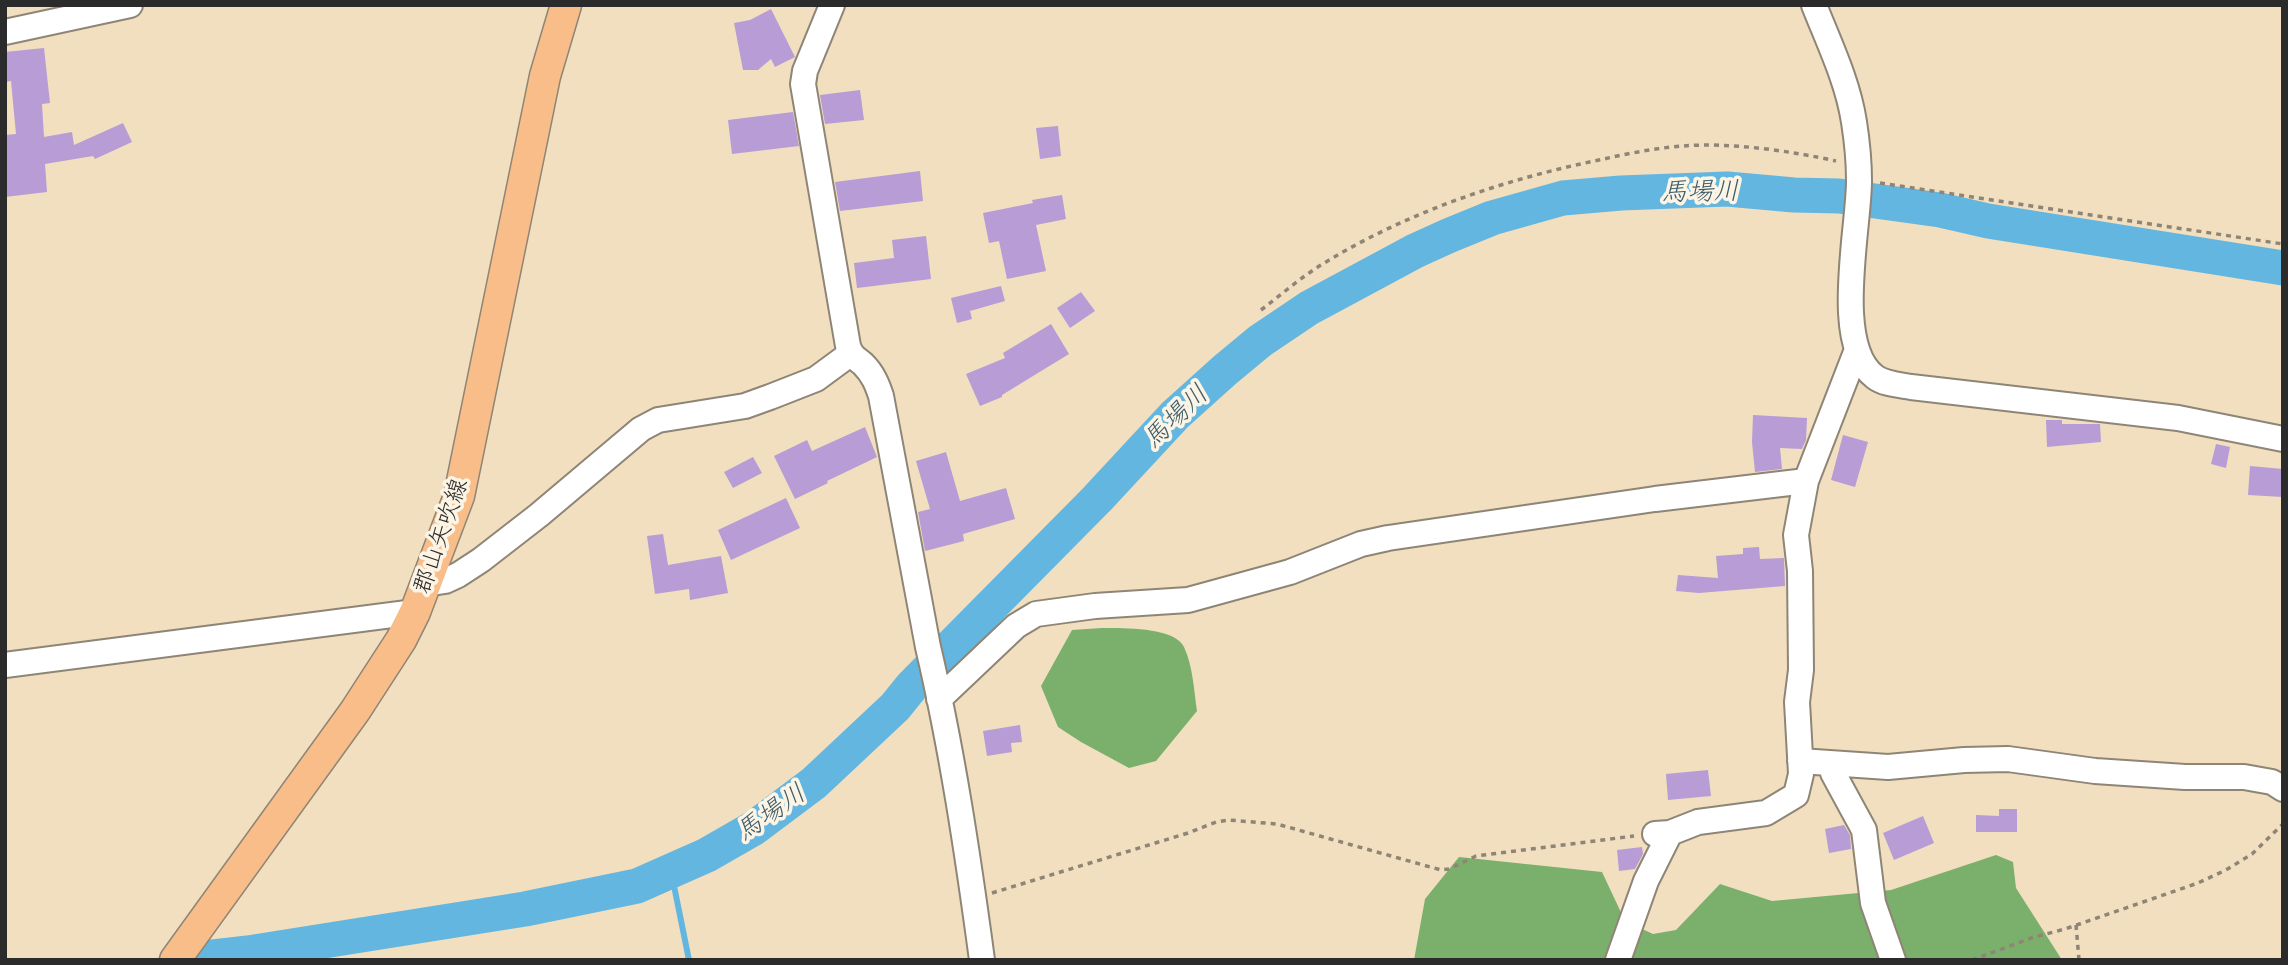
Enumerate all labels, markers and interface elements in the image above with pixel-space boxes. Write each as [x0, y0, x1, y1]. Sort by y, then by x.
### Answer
water label: 馬場川 [1661, 176, 1739, 208]
water label: 馬場川 [1137, 379, 1215, 455]
street label: 郡山矢吹線 [408, 475, 474, 597]
water label: 馬場川 [730, 778, 812, 848]

